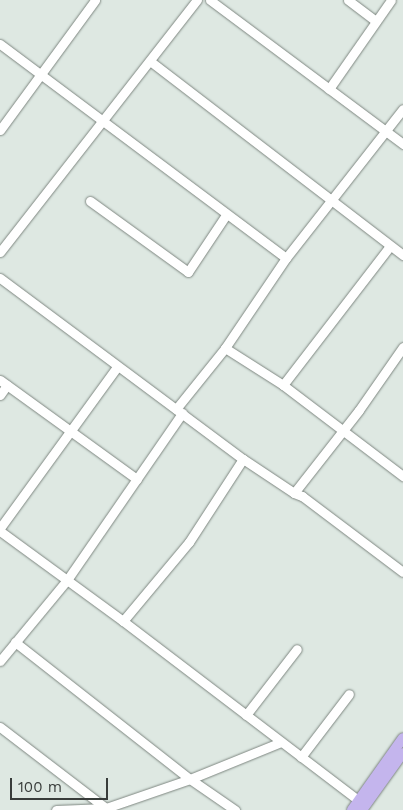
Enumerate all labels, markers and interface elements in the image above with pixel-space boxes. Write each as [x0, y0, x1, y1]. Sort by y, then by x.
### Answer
scale bar [12, 768, 110, 800]
text: 100 m [18, 778, 62, 796]

